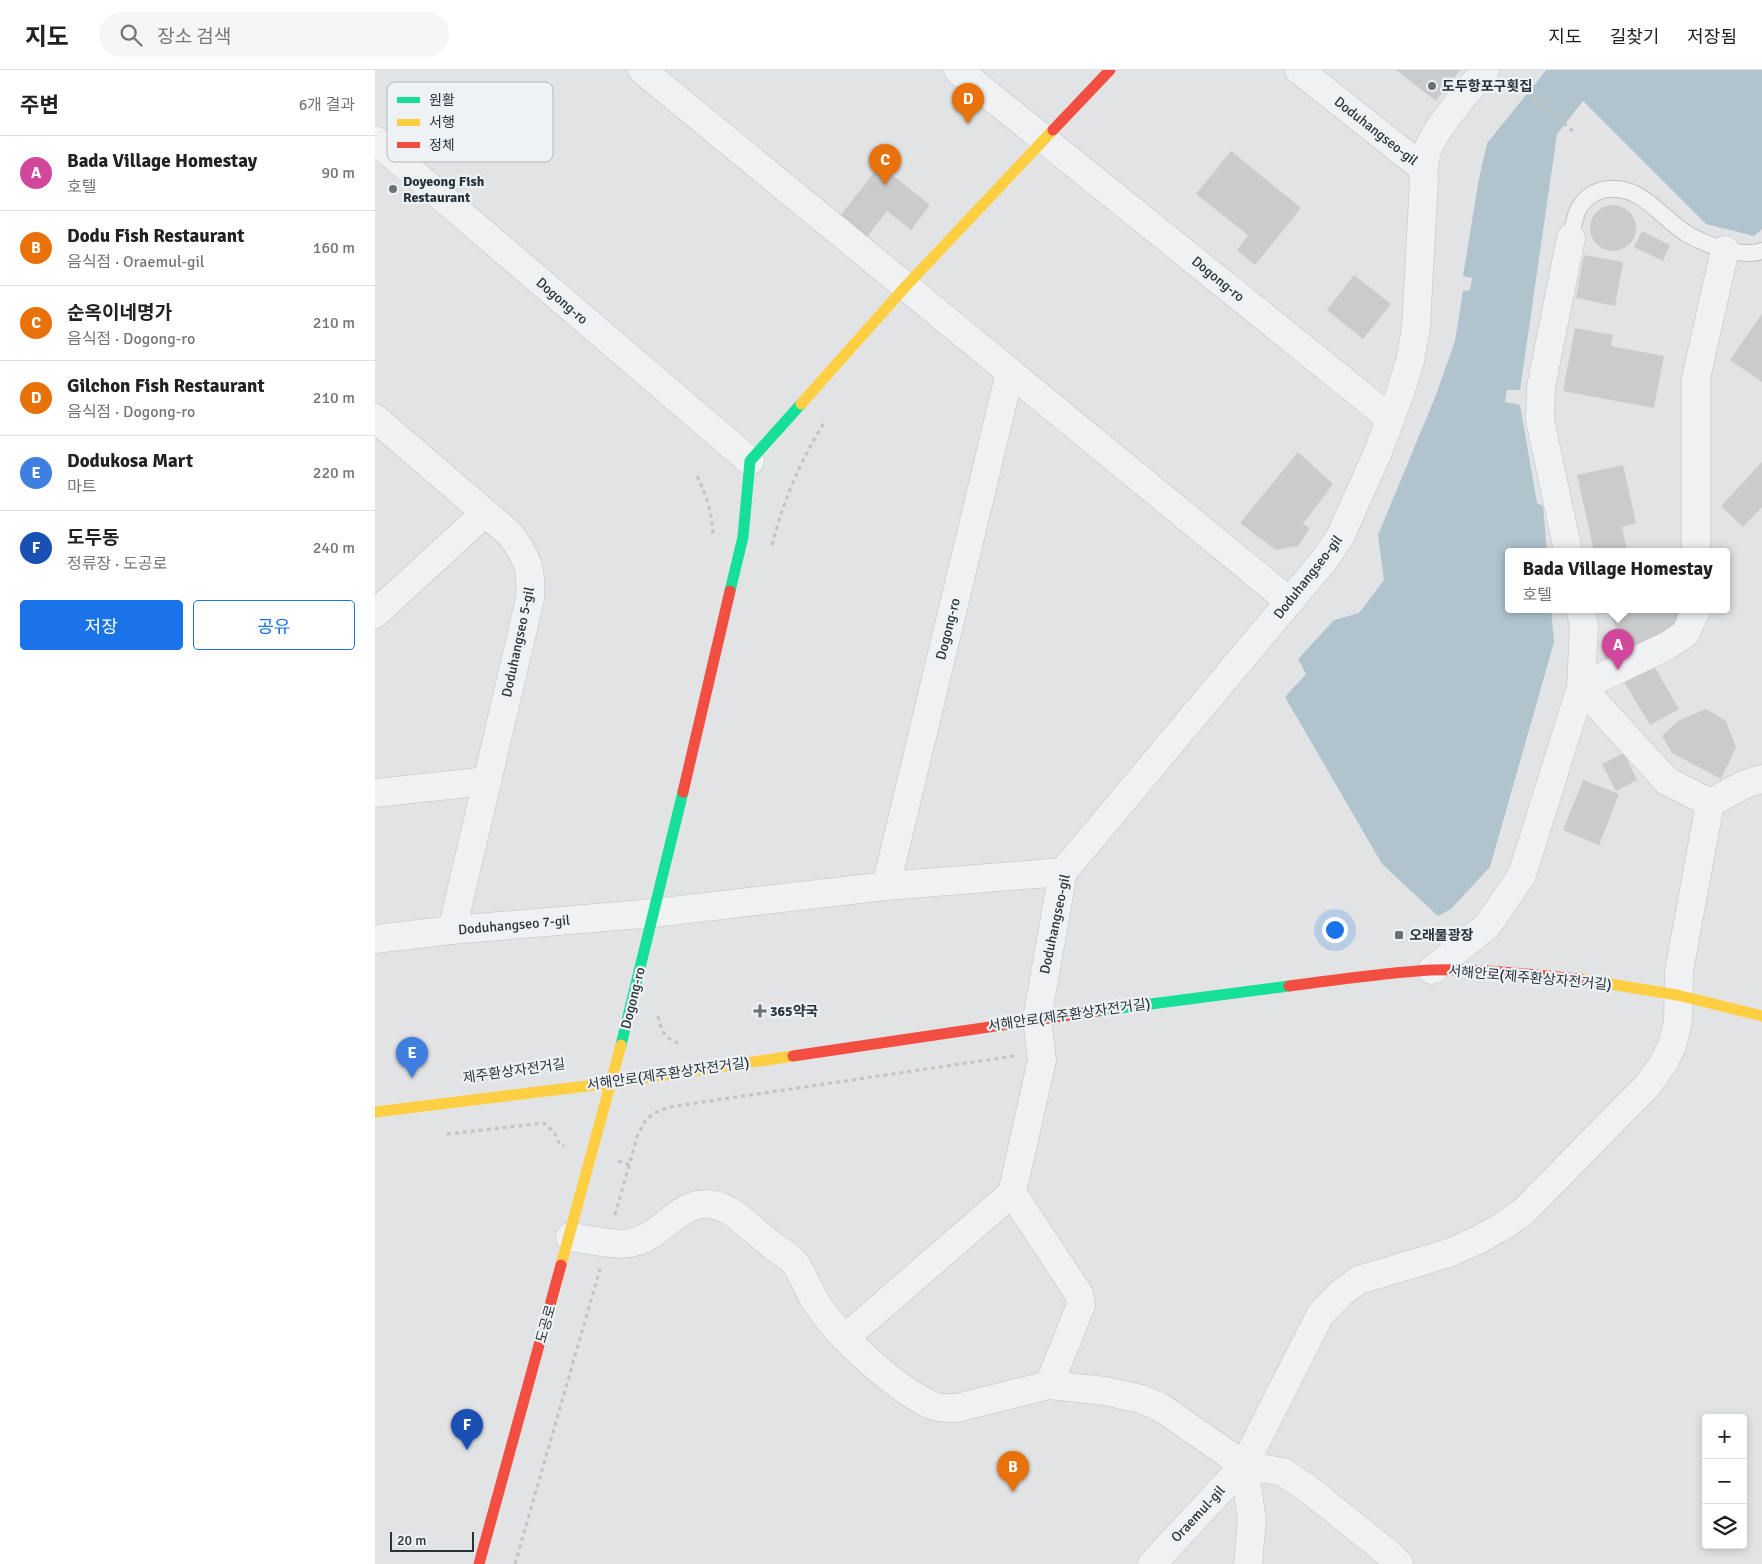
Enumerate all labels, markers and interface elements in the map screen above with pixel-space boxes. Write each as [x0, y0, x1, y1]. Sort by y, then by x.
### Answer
search box [99, 12, 449, 57]
icon: search [117, 21, 145, 49]
text: 지도 [25, 22, 69, 52]
text: 장소 검색 [157, 25, 231, 49]
text: 지도 [1549, 26, 1582, 48]
text: 길찾기 [1610, 26, 1659, 48]
text: 저장됨 [1687, 26, 1737, 48]
place label: 도두항포구횟집 [1442, 78, 1532, 95]
marker: 도두항포구횟집 [1426, 80, 1438, 92]
legend [387, 82, 553, 162]
pin: D [952, 83, 984, 124]
text: 주변 [20, 92, 59, 118]
text: 원활 [429, 92, 455, 109]
street label: Doduhangseo-gil [1331, 93, 1421, 169]
text: 6개 결과 [299, 95, 355, 115]
text: 서행 [429, 114, 455, 131]
text: 정체 [429, 137, 455, 154]
pin: C [869, 144, 901, 185]
text: Bada Village Homestay [67, 149, 257, 173]
text: A [31, 163, 41, 183]
text: 90 m [321, 163, 355, 183]
place label: Doyeong Fish Restaurant [403, 173, 485, 206]
text: 호텔 [67, 177, 96, 197]
marker: Doyeong Fish Restaurant [387, 183, 399, 195]
text: Dodu Fish Restaurant [67, 224, 244, 248]
text: B [31, 238, 41, 258]
text: 160 m [313, 238, 355, 258]
text: 음식점 · Oraemul-gil [67, 252, 205, 272]
street label: Dogong-ro [1188, 253, 1248, 305]
street label: Dogong-ro [533, 274, 591, 328]
text: 순옥이네명가 [67, 301, 172, 325]
text: C [31, 313, 41, 333]
text: 210 m [313, 313, 355, 333]
text: 음식점 · Dogong-ro [67, 329, 195, 349]
text: Gilchon Fish Restaurant [67, 374, 265, 398]
text: D [31, 388, 41, 408]
text: 210 m [313, 388, 355, 408]
text: 음식점 · Dogong-ro [67, 402, 195, 422]
text: Dodukosa Mart [67, 449, 193, 473]
text: E [31, 463, 41, 483]
text: 220 m [313, 463, 355, 483]
text: 마트 [67, 477, 96, 497]
text: 도두동 [67, 526, 119, 550]
street label: Doduhangseo-gil [1270, 532, 1346, 622]
text: F [32, 538, 40, 558]
text: 240 m [313, 538, 355, 558]
popup [1505, 548, 1730, 613]
text: 정류장 · 도공로 [67, 554, 167, 574]
text: Bada Village Homestay [1522, 557, 1713, 581]
street label: Doduhangseo 5-gil [498, 585, 538, 699]
text: 호텔 [1522, 585, 1552, 605]
street label: Dogong-ro [932, 596, 964, 662]
button: 저장 [20, 600, 183, 650]
button: 공유 [193, 600, 355, 650]
pin: A [1602, 629, 1634, 670]
street label: Doduhangseo-gil [1036, 872, 1074, 976]
street label: Doduhangseo 7-gil [457, 912, 571, 938]
your location [1322, 917, 1348, 943]
place label: 오래물광장 [1409, 927, 1474, 944]
marker: 오래물광장 [1393, 929, 1405, 941]
street label: 서해안로(제주환상자전거길) [1448, 962, 1612, 994]
street label: Dogong-ro [617, 965, 649, 1031]
street label: 서해안로(제주환상자전거길) [987, 995, 1151, 1035]
place label: 365약국 [770, 1003, 819, 1020]
marker: 365약국 [754, 1005, 766, 1017]
pin: E [396, 1037, 428, 1078]
street label: 서해안로(제주환상자전거길) [586, 1054, 750, 1094]
street label: 제주환상자전거길 [462, 1055, 566, 1087]
street label: 도공로 [533, 1303, 560, 1345]
pin: F [451, 1409, 483, 1450]
map controls [1702, 1414, 1747, 1549]
button: + [1702, 1414, 1747, 1459]
pin: B [997, 1451, 1029, 1492]
button: − [1702, 1459, 1747, 1504]
street label: Oraemul-gil [1167, 1482, 1229, 1546]
button: layers [1702, 1504, 1747, 1549]
scale bar [390, 1529, 474, 1552]
text: 20 m [397, 1532, 426, 1549]

